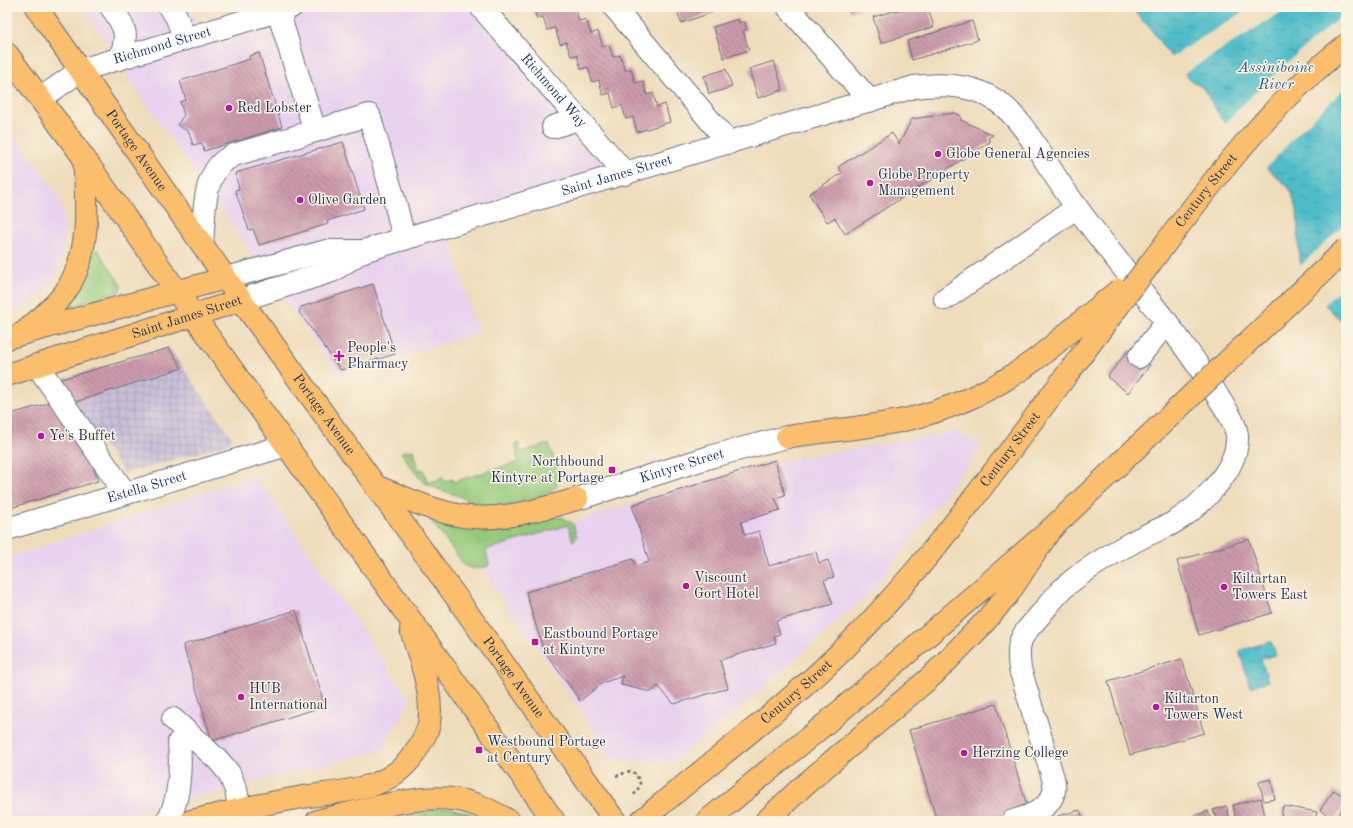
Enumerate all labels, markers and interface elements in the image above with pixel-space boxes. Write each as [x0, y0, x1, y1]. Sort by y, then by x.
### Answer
street label: Richmond Street [112, 24, 213, 67]
street label: Richmond Way [518, 51, 590, 131]
water label: Assiniboine River [1237, 61, 1314, 93]
place label: Red Lobster [237, 101, 312, 115]
marker: Red Lobster [224, 103, 234, 113]
street label: Portage Avenue [103, 107, 170, 194]
place label: Globe General Agencies [946, 147, 1090, 161]
marker: Globe General Agencies [933, 149, 943, 159]
street label: Century Street [1173, 151, 1240, 230]
street label: Saint James Street [559, 152, 674, 199]
place label: Globe Property Management [878, 168, 971, 198]
marker: Globe Property Management [865, 178, 875, 188]
place label: Olive Garden [308, 193, 387, 207]
marker: Olive Garden [295, 195, 305, 205]
street label: Saint James Street [130, 293, 244, 342]
place label: People's Pharmacy [347, 341, 409, 371]
marker: People's Pharmacy [334, 351, 344, 361]
street label: Portage Avenue [290, 372, 358, 457]
street label: Century Street [978, 409, 1043, 490]
place label: Ye's Buffet [49, 429, 116, 443]
marker: Ye's Buffet [36, 431, 46, 441]
street label: Kintyre Street [638, 446, 726, 486]
place label: Northbound Kintyre at Portage [491, 455, 604, 485]
marker: Northbound Kintyre at Portage [607, 465, 617, 475]
street label: Estella Street [105, 468, 189, 506]
place label: Viscount Gort Hotel [694, 571, 759, 601]
place label: Kiltartan Towers East [1232, 572, 1308, 602]
marker: Viscount Gort Hotel [681, 581, 691, 591]
marker: Kiltartan Towers East [1219, 582, 1229, 592]
place label: Eastbound Portage at Kintyre [543, 627, 658, 657]
street label: Portage Avenue [480, 634, 547, 721]
marker: Eastbound Portage at Kintyre [530, 637, 540, 647]
street label: Century Street [758, 657, 835, 727]
place label: HUB International [249, 682, 328, 712]
marker: HUB International [236, 692, 246, 702]
place label: Kiltarton Towers West [1164, 692, 1243, 722]
marker: Kiltarton Towers West [1151, 702, 1161, 712]
place label: Westbound Portage at Century [487, 735, 606, 765]
marker: Westbound Portage at Century [474, 745, 484, 755]
place label: Herzing College [972, 746, 1069, 760]
marker: Herzing College [959, 748, 969, 758]

